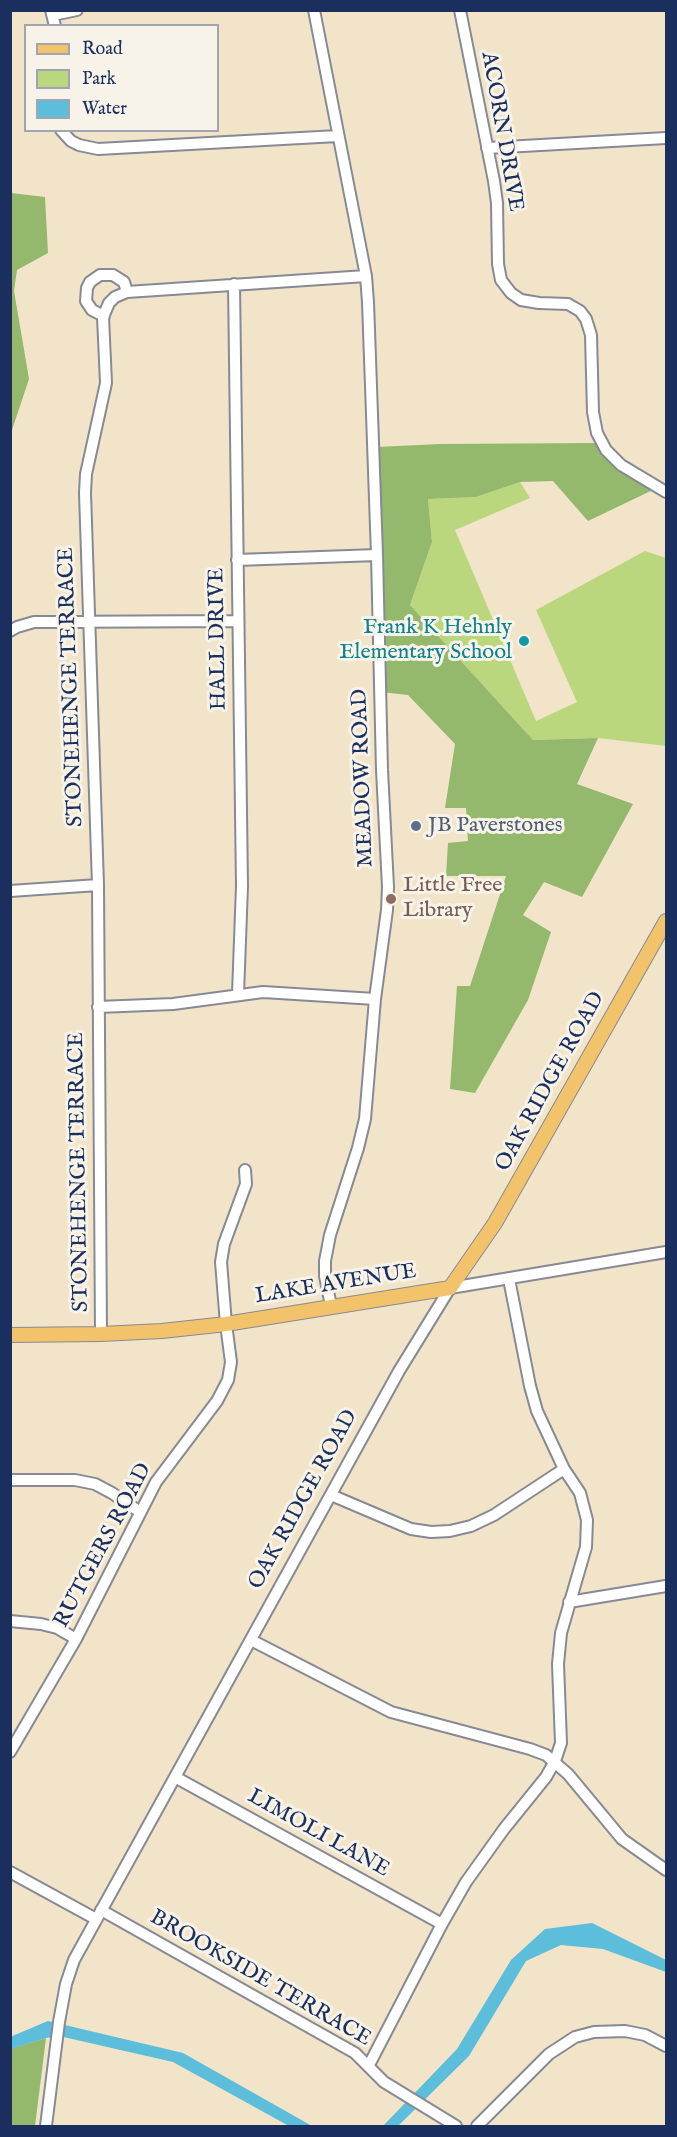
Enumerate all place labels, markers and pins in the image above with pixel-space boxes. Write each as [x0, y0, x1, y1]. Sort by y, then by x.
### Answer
place label: Frank K Hehnly Elementary School [339, 615, 512, 666]
marker: Frank K Hehnly Elementary School [517, 634, 531, 648]
place label: JB Paverstones [428, 813, 563, 839]
marker: JB Paverstones [409, 819, 423, 833]
place label: Little Free Library [403, 873, 502, 924]
marker: Little Free Library [384, 892, 398, 906]

